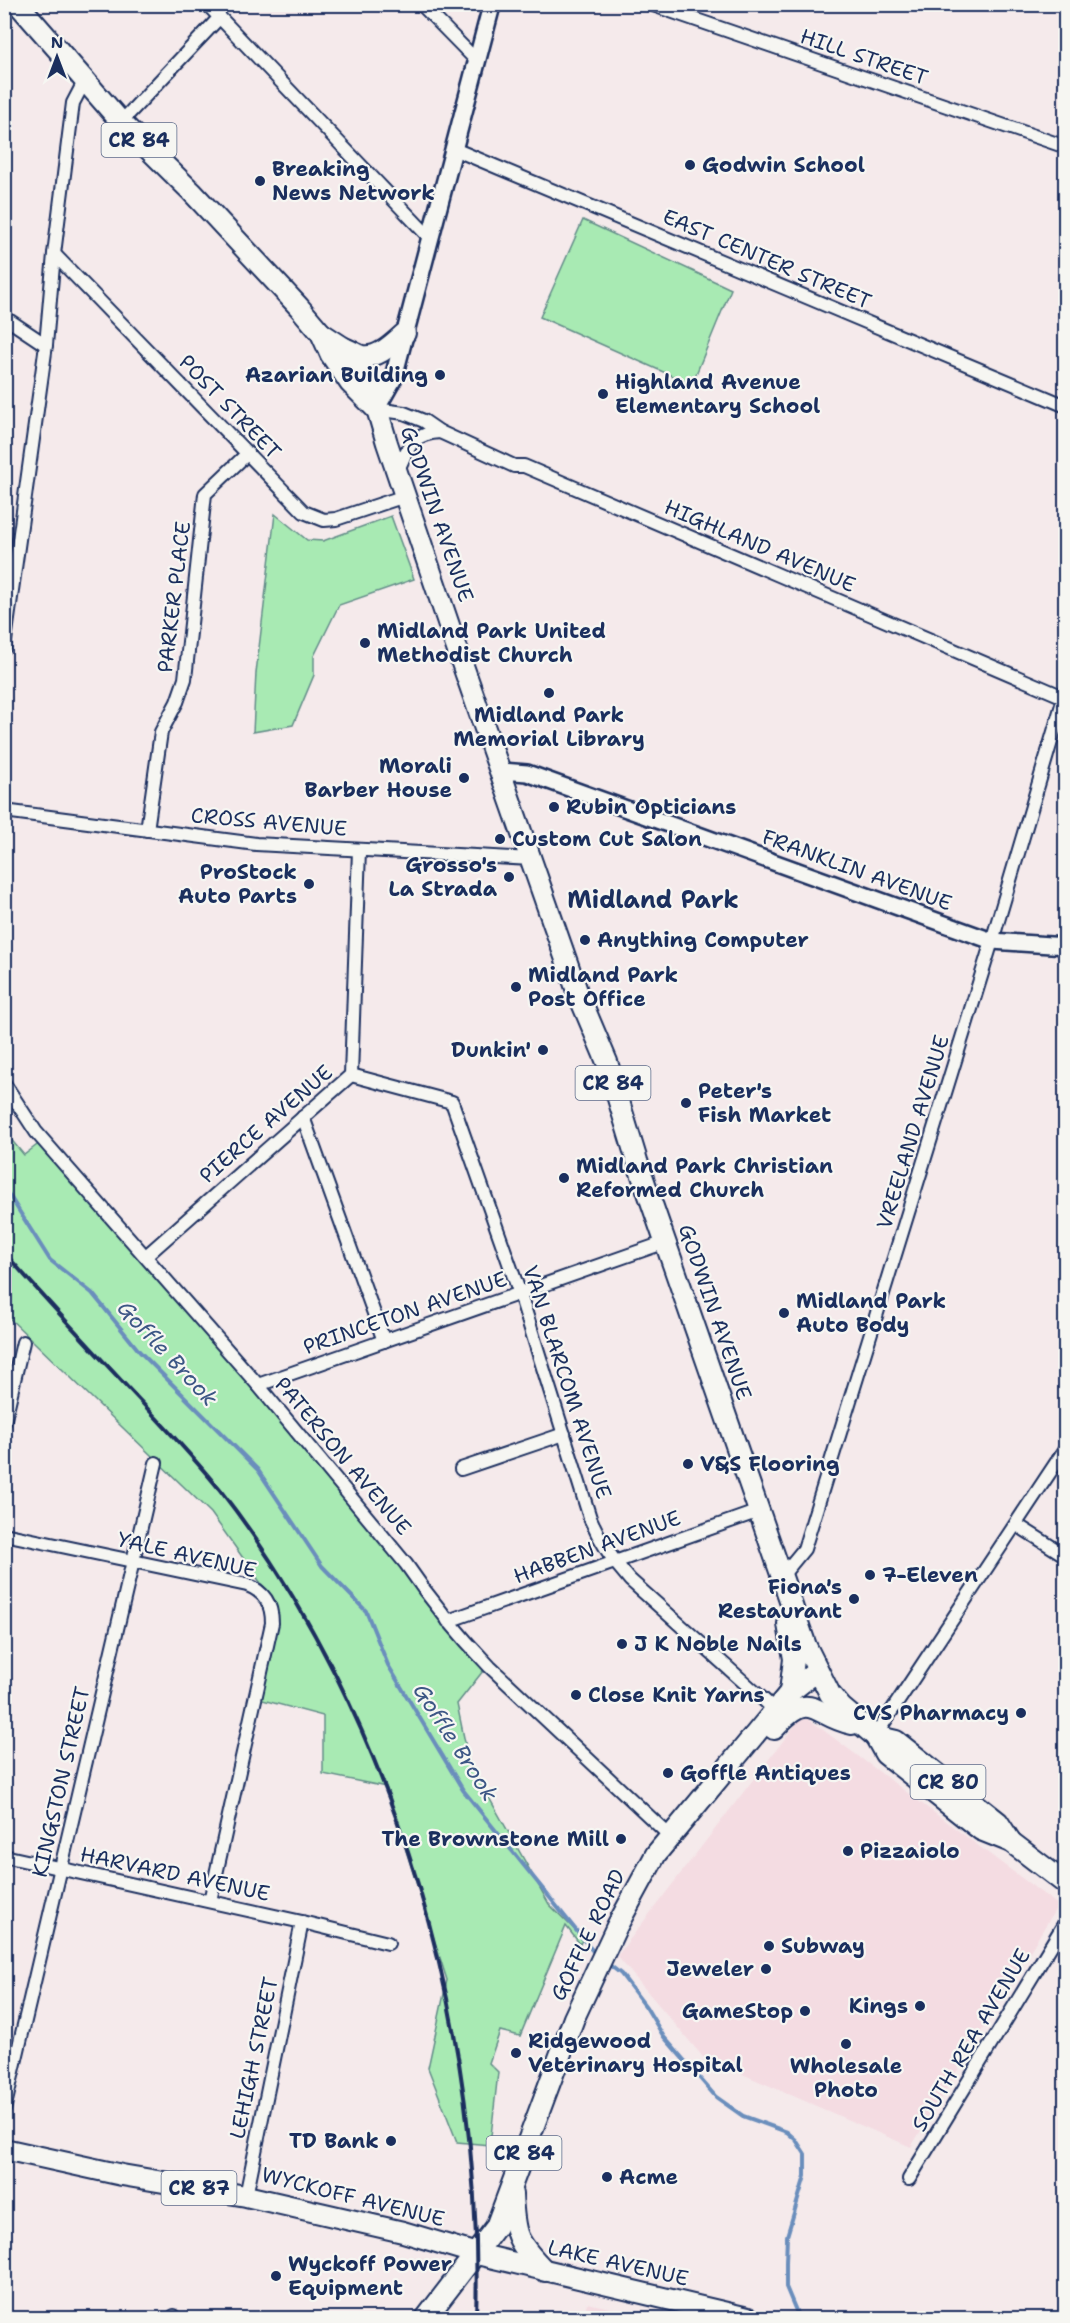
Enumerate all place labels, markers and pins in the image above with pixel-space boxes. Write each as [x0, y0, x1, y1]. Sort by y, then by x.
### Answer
place label: Godwin School [702, 151, 865, 179]
place label: Breaking News Network [272, 155, 435, 207]
marker: Godwin School [683, 158, 697, 172]
marker: Breaking News Network [253, 174, 267, 188]
place label: Azarian Building [245, 361, 428, 389]
marker: Azarian Building [433, 368, 447, 382]
place label: Highland Avenue Elementary School [615, 368, 820, 420]
marker: Highland Avenue Elementary School [596, 387, 610, 401]
place label: Midland Park United Methodist Church [377, 617, 606, 669]
marker: Midland Park United Methodist Church [358, 636, 372, 650]
marker: Midland Park Memorial Library [542, 686, 556, 700]
place label: Midland Park Memorial Library [453, 701, 645, 753]
place label: Morali Barber House [305, 752, 452, 804]
marker: Morali Barber House [457, 771, 471, 785]
place label: Rubin Opticians [566, 793, 736, 821]
marker: Rubin Opticians [547, 800, 561, 814]
place label: Custom Cut Salon [512, 825, 702, 853]
marker: Custom Cut Salon [493, 832, 507, 846]
place label: Grosso's La Strada [388, 851, 498, 903]
place label: ProStock Auto Parts [178, 858, 297, 910]
marker: Grosso's La Strada [502, 870, 516, 884]
marker: ProStock Auto Parts [302, 877, 316, 891]
place label: Anything Computer [597, 926, 809, 954]
marker: Anything Computer [578, 933, 592, 947]
place label: Midland Park Post Office [528, 961, 678, 1013]
marker: Midland Park Post Office [509, 980, 523, 994]
place label: Dunkin' [451, 1036, 531, 1064]
marker: Dunkin' [536, 1043, 550, 1057]
place label: Peter's Fish Market [698, 1077, 831, 1129]
marker: Peter's Fish Market [679, 1096, 693, 1110]
place label: Midland Park Christian Reformed Church [576, 1152, 833, 1204]
marker: Midland Park Christian Reformed Church [557, 1171, 571, 1185]
place label: Midland Park Auto Body [796, 1287, 946, 1339]
marker: Midland Park Auto Body [777, 1306, 791, 1320]
place label: V&S Flooring [700, 1450, 840, 1478]
marker: V&S Flooring [681, 1457, 695, 1471]
place label: 7-Eleven [882, 1561, 978, 1589]
marker: 7-Eleven [863, 1568, 877, 1582]
place label: Fiona's Restaurant [718, 1573, 842, 1625]
marker: Fiona's Restaurant [847, 1592, 861, 1606]
place label: J K Noble Nails [634, 1630, 802, 1658]
marker: J K Noble Nails [615, 1637, 629, 1651]
place label: Close Knit Yarns [588, 1681, 765, 1709]
marker: Close Knit Yarns [569, 1688, 583, 1702]
place label: CVS Pharmacy [853, 1699, 1009, 1727]
marker: CVS Pharmacy [1014, 1706, 1028, 1720]
place label: Goffle Antiques [680, 1759, 851, 1787]
marker: Goffle Antiques [661, 1766, 675, 1780]
place label: The Brownstone Mill [381, 1825, 609, 1853]
marker: The Brownstone Mill [614, 1832, 628, 1846]
place label: Pizzaiolo [860, 1837, 960, 1865]
marker: Pizzaiolo [841, 1844, 855, 1858]
place label: Subway [781, 1932, 865, 1960]
marker: Subway [762, 1939, 776, 1953]
place label: Jeweler [666, 1955, 754, 1983]
marker: Jeweler [759, 1962, 773, 1976]
place label: Kings [849, 1992, 908, 2020]
place label: GameStop [682, 1997, 793, 2025]
marker: Kings [913, 1999, 927, 2013]
marker: GameStop [798, 2004, 812, 2018]
place label: Ridgewood Veterinary Hospital [528, 2027, 743, 2079]
marker: Wholesale Photo [839, 2037, 853, 2051]
marker: Ridgewood Veterinary Hospital [509, 2046, 523, 2060]
place label: Wholesale Photo [790, 2052, 902, 2104]
place label: TD Bank [289, 2127, 379, 2155]
marker: TD Bank [384, 2134, 398, 2148]
place label: Acme [619, 2163, 678, 2191]
marker: Acme [600, 2170, 614, 2184]
place label: Wyckoff Power Equipment [288, 2250, 452, 2302]
marker: Wyckoff Power Equipment [269, 2269, 283, 2283]

